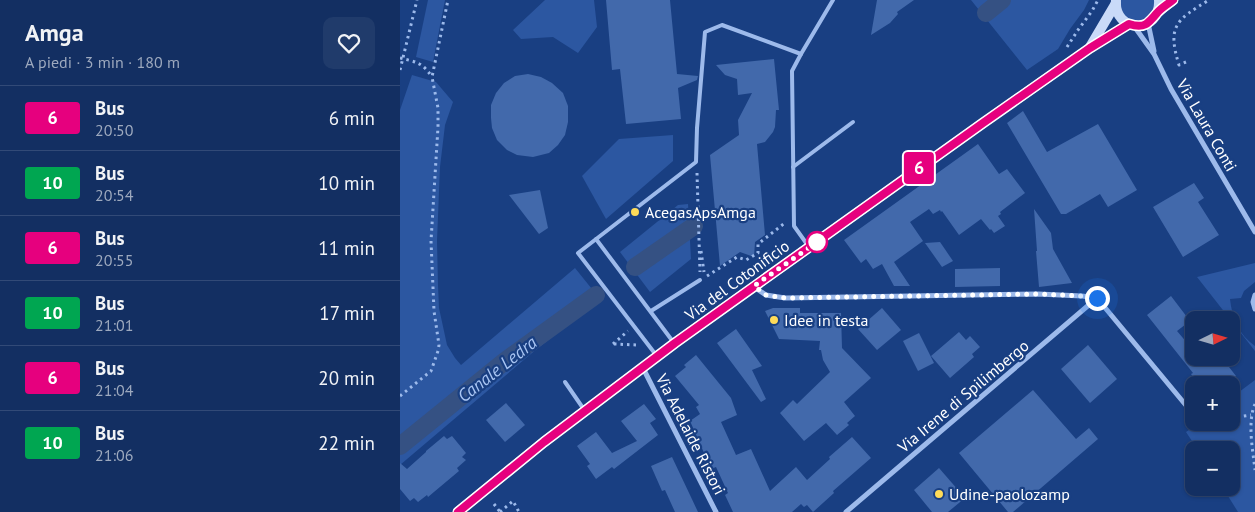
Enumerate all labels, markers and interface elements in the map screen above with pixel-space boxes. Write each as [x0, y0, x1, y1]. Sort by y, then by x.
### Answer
text: Amga [25, 17, 84, 48]
button: heart [323, 17, 375, 69]
text: A piedi · 3 min · 180 m [25, 52, 180, 72]
street label: Via Laura Conti [1172, 74, 1242, 175]
text: Bus [95, 96, 124, 120]
text: 6 [47, 106, 58, 129]
text: 6 min [329, 106, 375, 130]
text: 20:50 [95, 120, 133, 140]
line badge: 6 [903, 152, 935, 184]
text: 6 [914, 156, 924, 179]
text: Bus [95, 161, 124, 185]
text: 10 [42, 171, 63, 194]
text: 10 min [318, 171, 375, 195]
text: 20:54 [95, 185, 133, 205]
place label: AcegasApsAmga [645, 202, 756, 222]
marker: AcegasApsAmga [629, 206, 641, 218]
text: Bus [95, 226, 124, 250]
unlabelled marker [806, 231, 828, 253]
street label: Via del Cotonificio [680, 235, 793, 325]
text: 6 [47, 236, 58, 259]
text: 11 min [318, 236, 375, 260]
text: 20:55 [95, 250, 133, 270]
your location [1085, 286, 1110, 311]
text: Bus [95, 291, 124, 315]
text: 10 [42, 301, 63, 324]
text: 17 min [319, 301, 375, 325]
place label: Idee in testa [784, 310, 868, 330]
north arrow [1185, 311, 1240, 366]
map controls [1185, 311, 1240, 496]
marker: Idee in testa [768, 314, 780, 326]
text: 21:01 [95, 315, 133, 335]
water label: Canale Ledra [453, 331, 541, 407]
street label: Via Irene di Spilimbergo [893, 335, 1033, 457]
text: Bus [95, 356, 124, 380]
text: 6 [47, 366, 58, 389]
text: 20 min [318, 366, 375, 390]
street label: Via Adelaide Ristori [651, 369, 730, 498]
button: + [1185, 376, 1240, 431]
text: 21:04 [95, 380, 133, 400]
text: Bus [95, 421, 124, 445]
text: 10 [42, 431, 63, 454]
text: 22 min [318, 431, 375, 455]
button: − [1185, 441, 1240, 496]
text: 21:06 [95, 445, 133, 465]
place label: Udine-paolozamp [949, 484, 1070, 504]
marker: Udine-paolozamp [933, 488, 945, 500]

